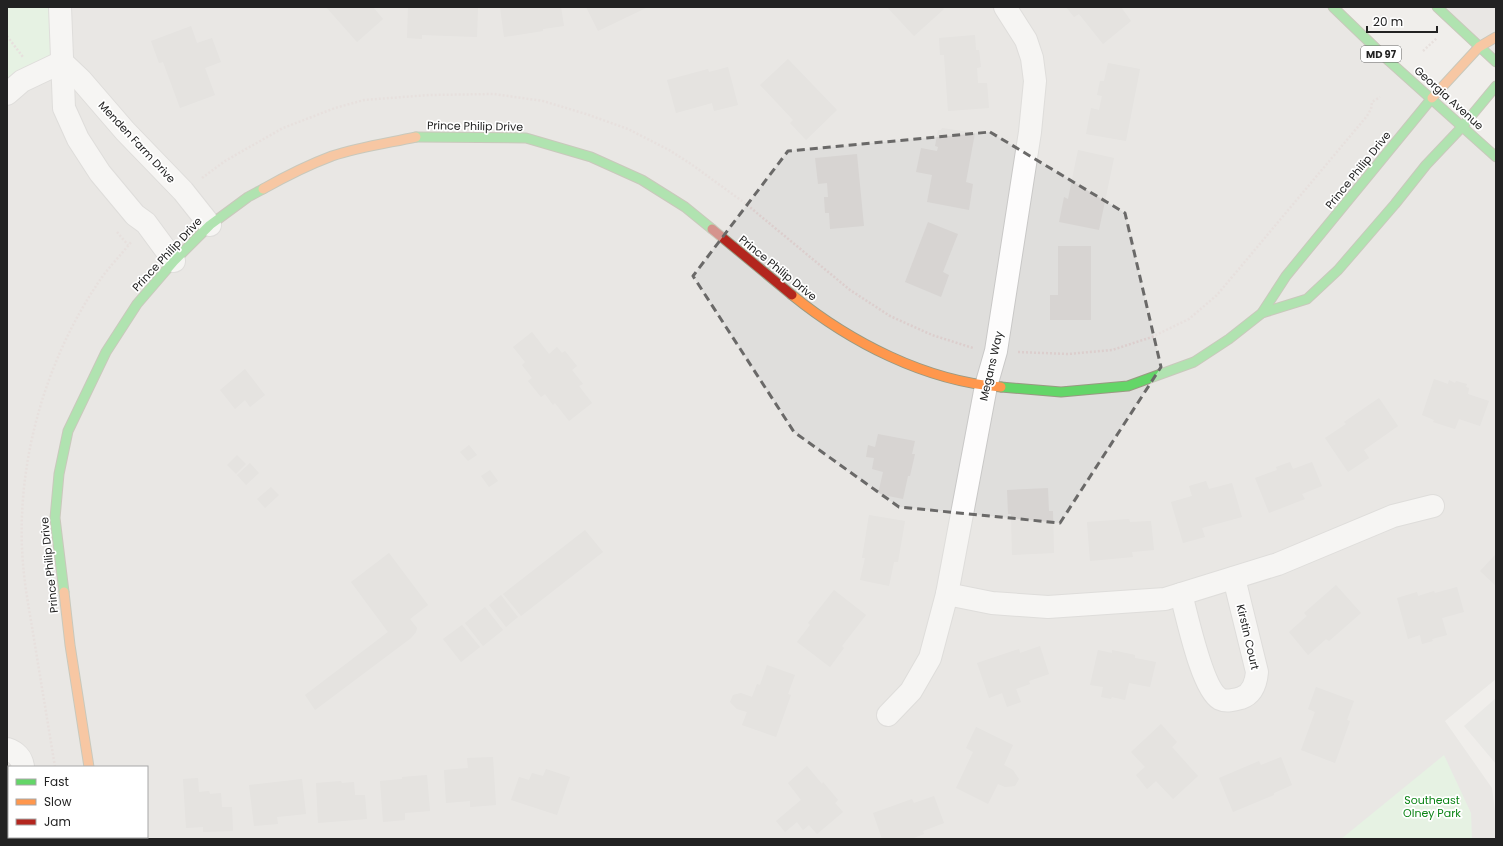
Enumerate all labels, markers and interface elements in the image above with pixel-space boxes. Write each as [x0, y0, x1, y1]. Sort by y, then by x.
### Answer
scale bar [1367, 8, 1437, 34]
text: 20 m [1373, 13, 1403, 30]
road number: MD 97 [1361, 46, 1401, 62]
street label: Georgia Avenue [1411, 62, 1487, 134]
street label: Menden Farm Drive [95, 98, 179, 187]
street label: Prince Philip Drive [427, 117, 523, 135]
street label: Prince Philip Drive [1322, 127, 1395, 212]
street label: Prince Philip Drive [128, 213, 206, 295]
street label: Prince Philip Drive [736, 232, 821, 305]
street label: Megans Way [975, 329, 1007, 403]
street label: Prince Philip Drive [36, 516, 62, 614]
street label: Kirstin Court [1233, 603, 1263, 671]
legend [8, 766, 148, 838]
text: Fast [44, 773, 69, 790]
park label: Southeast Olney Park [1403, 792, 1461, 821]
text: Slow [44, 793, 72, 810]
text: Jam [44, 813, 71, 830]

